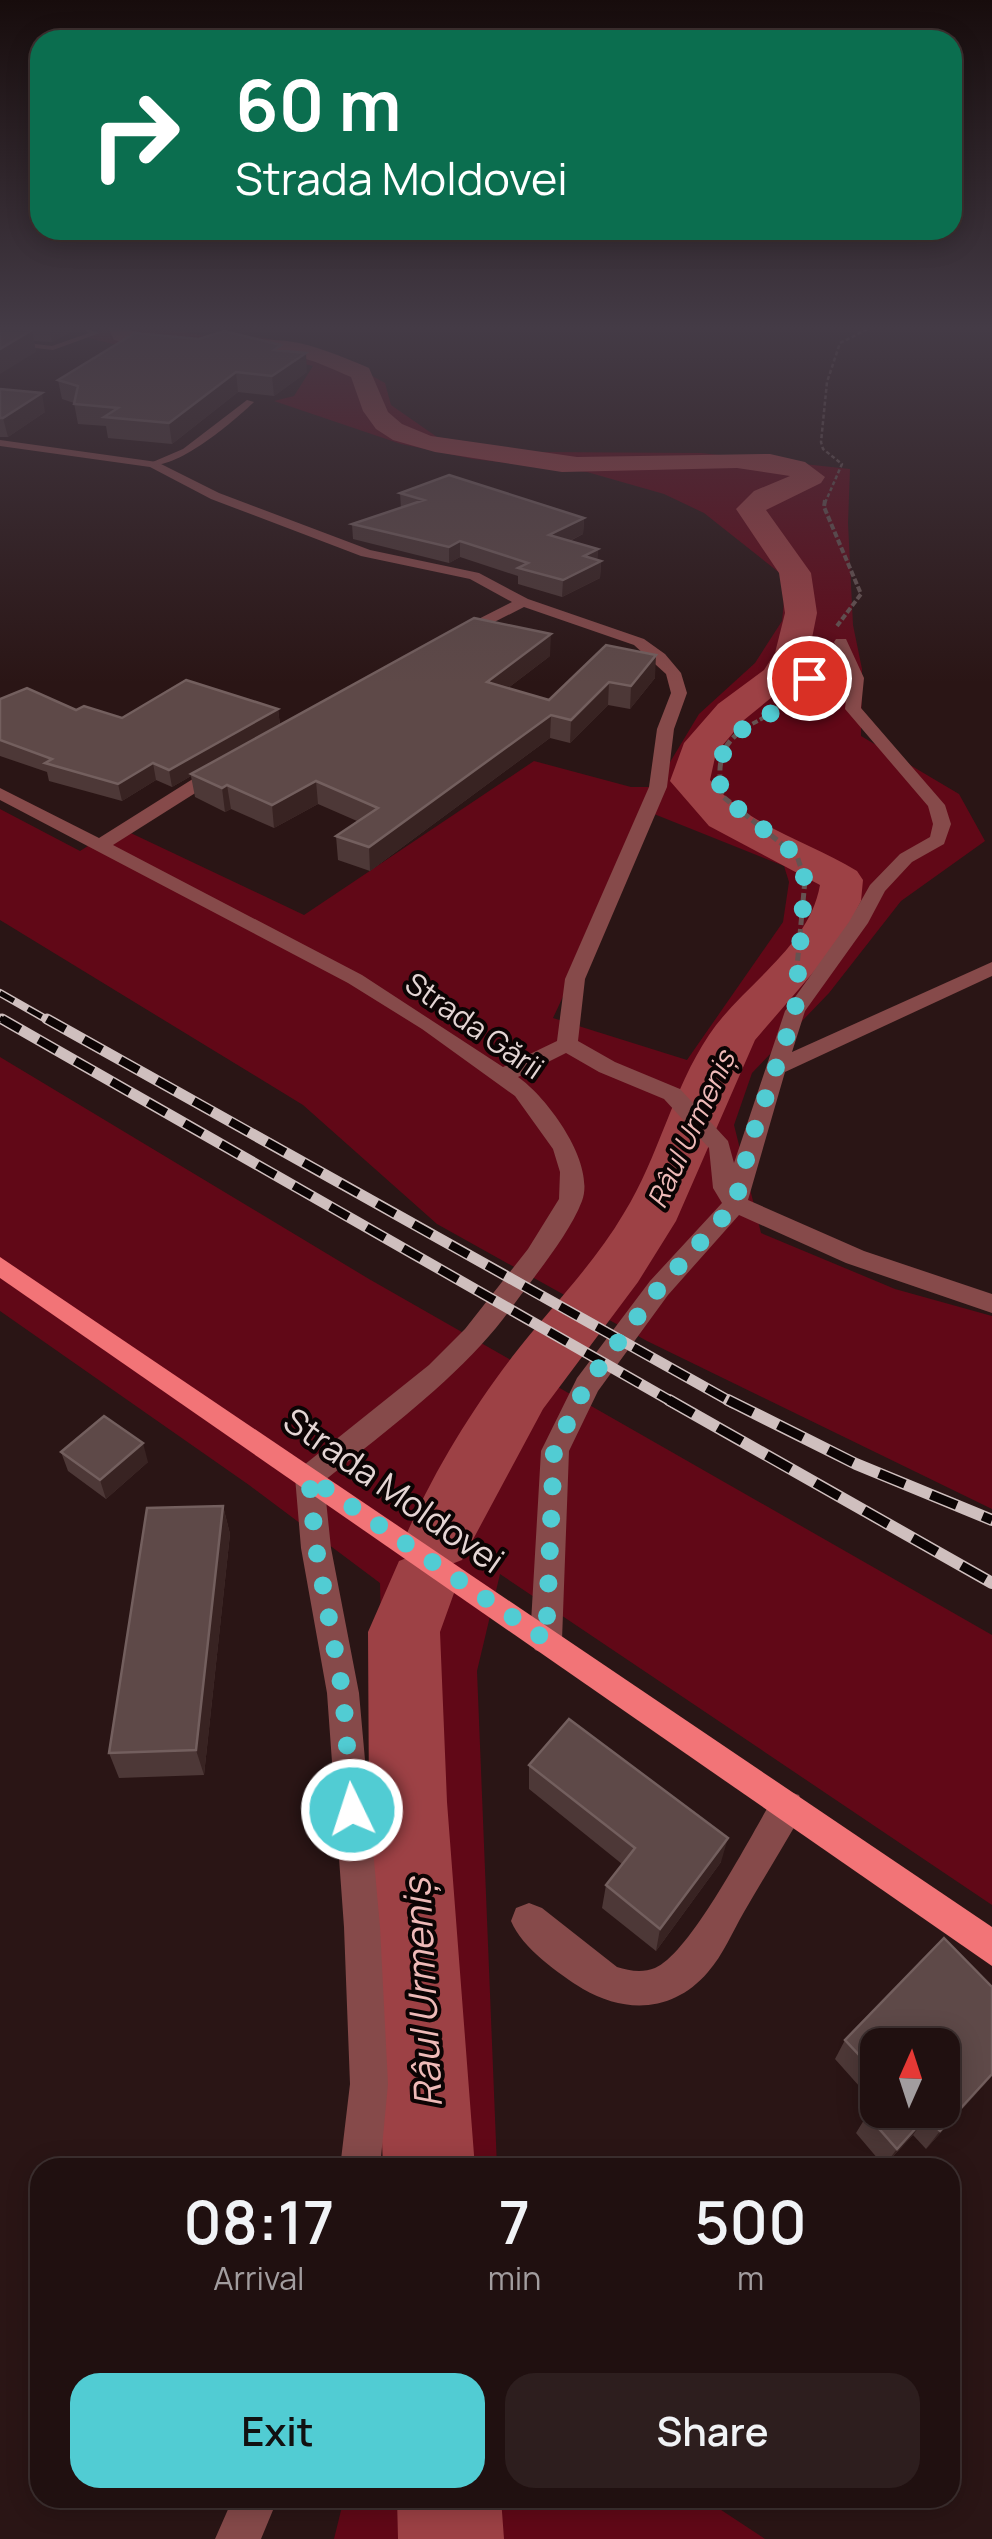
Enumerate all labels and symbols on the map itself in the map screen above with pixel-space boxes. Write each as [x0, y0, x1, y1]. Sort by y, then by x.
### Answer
pin [767, 636, 852, 721]
street label: Strada Gării [398, 962, 552, 1088]
water label: Râul Urmeniș [637, 1042, 744, 1214]
street label: Strada Moldovei [274, 1396, 514, 1584]
position arrow [300, 1758, 404, 1862]
water label: Râul Urmeniș [389, 1874, 453, 2109]
north arrow [860, 2028, 960, 2128]

